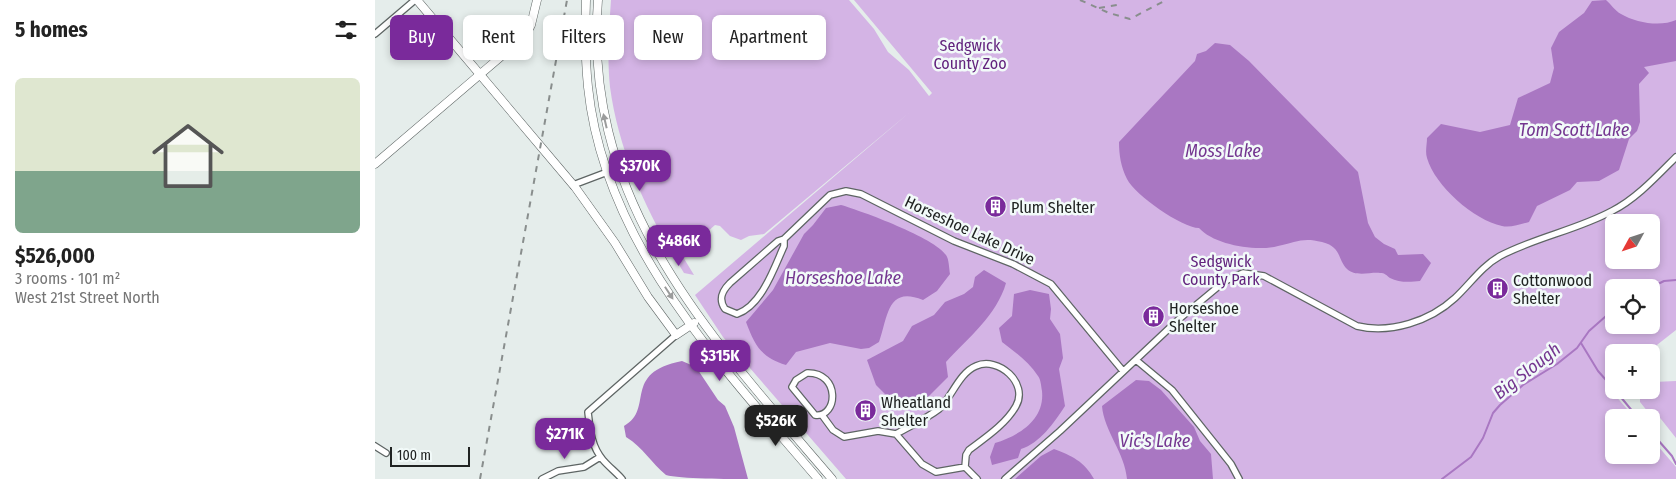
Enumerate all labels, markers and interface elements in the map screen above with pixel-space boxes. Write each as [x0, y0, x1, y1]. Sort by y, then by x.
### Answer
chip: Buy [390, 15, 453, 60]
chip: Rent [463, 15, 533, 60]
chip: Filters [543, 15, 624, 60]
chip: New [634, 15, 702, 60]
chip: Apartment [712, 15, 826, 60]
icon: filters [332, 16, 360, 44]
text: 5 homes [15, 17, 88, 43]
park label: Sedgwick County Zoo [933, 36, 1007, 73]
icon: home [143, 111, 233, 201]
one-way arrow [601, 113, 609, 129]
water label: Tom Scott Lake [1519, 119, 1630, 141]
water label: Moss Lake [1185, 140, 1261, 162]
pin: $370K [605, 150, 675, 192]
text: $370K [620, 156, 660, 175]
street label: Horseshoe Lake Drive [902, 192, 1038, 269]
building icon: Plum Shelter [983, 195, 1007, 219]
place label: Plum Shelter [1011, 198, 1095, 217]
north arrow [1605, 214, 1660, 269]
map controls [1605, 214, 1660, 464]
pin: $486K [644, 224, 714, 267]
text: $486K [658, 231, 700, 250]
text: $526,000 [15, 243, 95, 269]
park label: Sedgwick County Park [1182, 252, 1260, 289]
water label: Horseshoe Lake [785, 267, 901, 289]
text: 3 rooms · 101 m² [15, 269, 120, 288]
place label: Cottonwood Shelter [1513, 271, 1592, 308]
building icon: Cottonwood Shelter [1485, 277, 1509, 301]
button: locate [1605, 279, 1660, 334]
one-way arrow [664, 287, 674, 300]
text: West 21st Street North [15, 288, 160, 307]
place label: Horseshoe Shelter [1169, 299, 1239, 336]
building icon: Horseshoe Shelter [1141, 305, 1165, 329]
water label: Big Slough [1489, 338, 1565, 404]
pin: $315K [685, 340, 755, 382]
button: + [1605, 344, 1660, 399]
text: $315K [700, 346, 740, 365]
place label: Wheatland Shelter [881, 393, 951, 430]
building icon: Wheatland Shelter [853, 399, 877, 423]
pin: $526K [741, 404, 811, 447]
button: − [1605, 409, 1660, 464]
text: $526K [756, 411, 796, 430]
pin: $271K [530, 418, 600, 460]
text: $271K [546, 424, 584, 443]
water label: Vic's Lake [1120, 430, 1191, 452]
scale bar [390, 444, 470, 467]
text: 100 m [397, 447, 431, 464]

